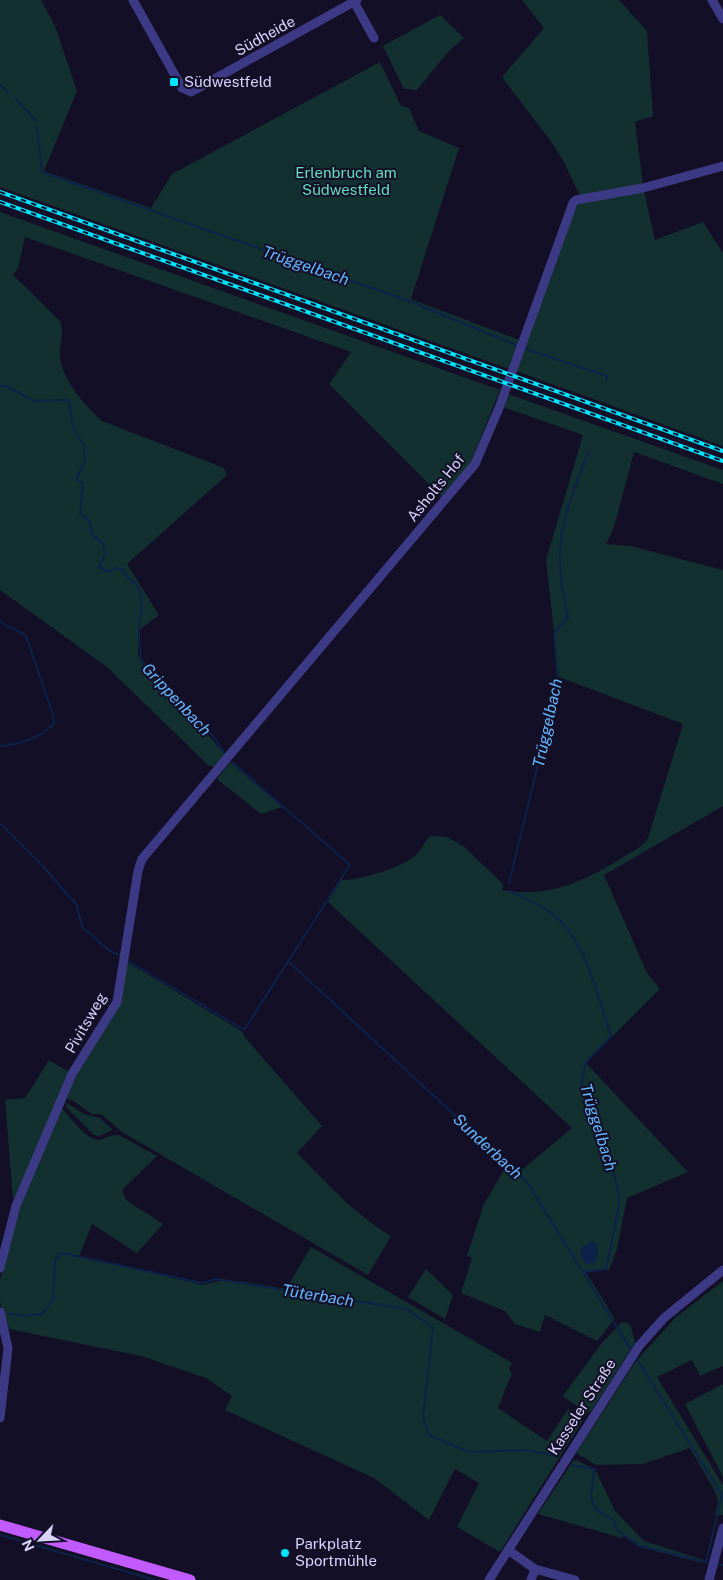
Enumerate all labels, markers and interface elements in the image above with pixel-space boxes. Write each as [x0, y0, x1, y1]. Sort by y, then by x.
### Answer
street label: Südheide [232, 12, 298, 59]
place label: Südwestfeld [184, 73, 272, 90]
marker: Südwestfeld [168, 76, 180, 88]
park label: Erlenbruch am Südwestfeld [295, 164, 397, 198]
water label: Trüggelbach [260, 242, 352, 289]
street label: Asholts Hof [403, 451, 468, 525]
water label: Grippenbach [138, 659, 215, 740]
water label: Trüggelbach [529, 677, 566, 769]
street label: Pivitsweg [61, 989, 110, 1056]
water label: Trüggelbach [576, 1081, 621, 1173]
water label: Sunderbach [449, 1110, 526, 1183]
water label: Tüterbach [281, 1280, 355, 1311]
street label: Kasseler Straße [544, 1356, 619, 1458]
north arrow [15, 1515, 65, 1565]
place label: Parkplatz Sportmühle [295, 1535, 377, 1569]
text: N [19, 1537, 38, 1554]
marker: Parkplatz Sportmühle [279, 1547, 291, 1559]

